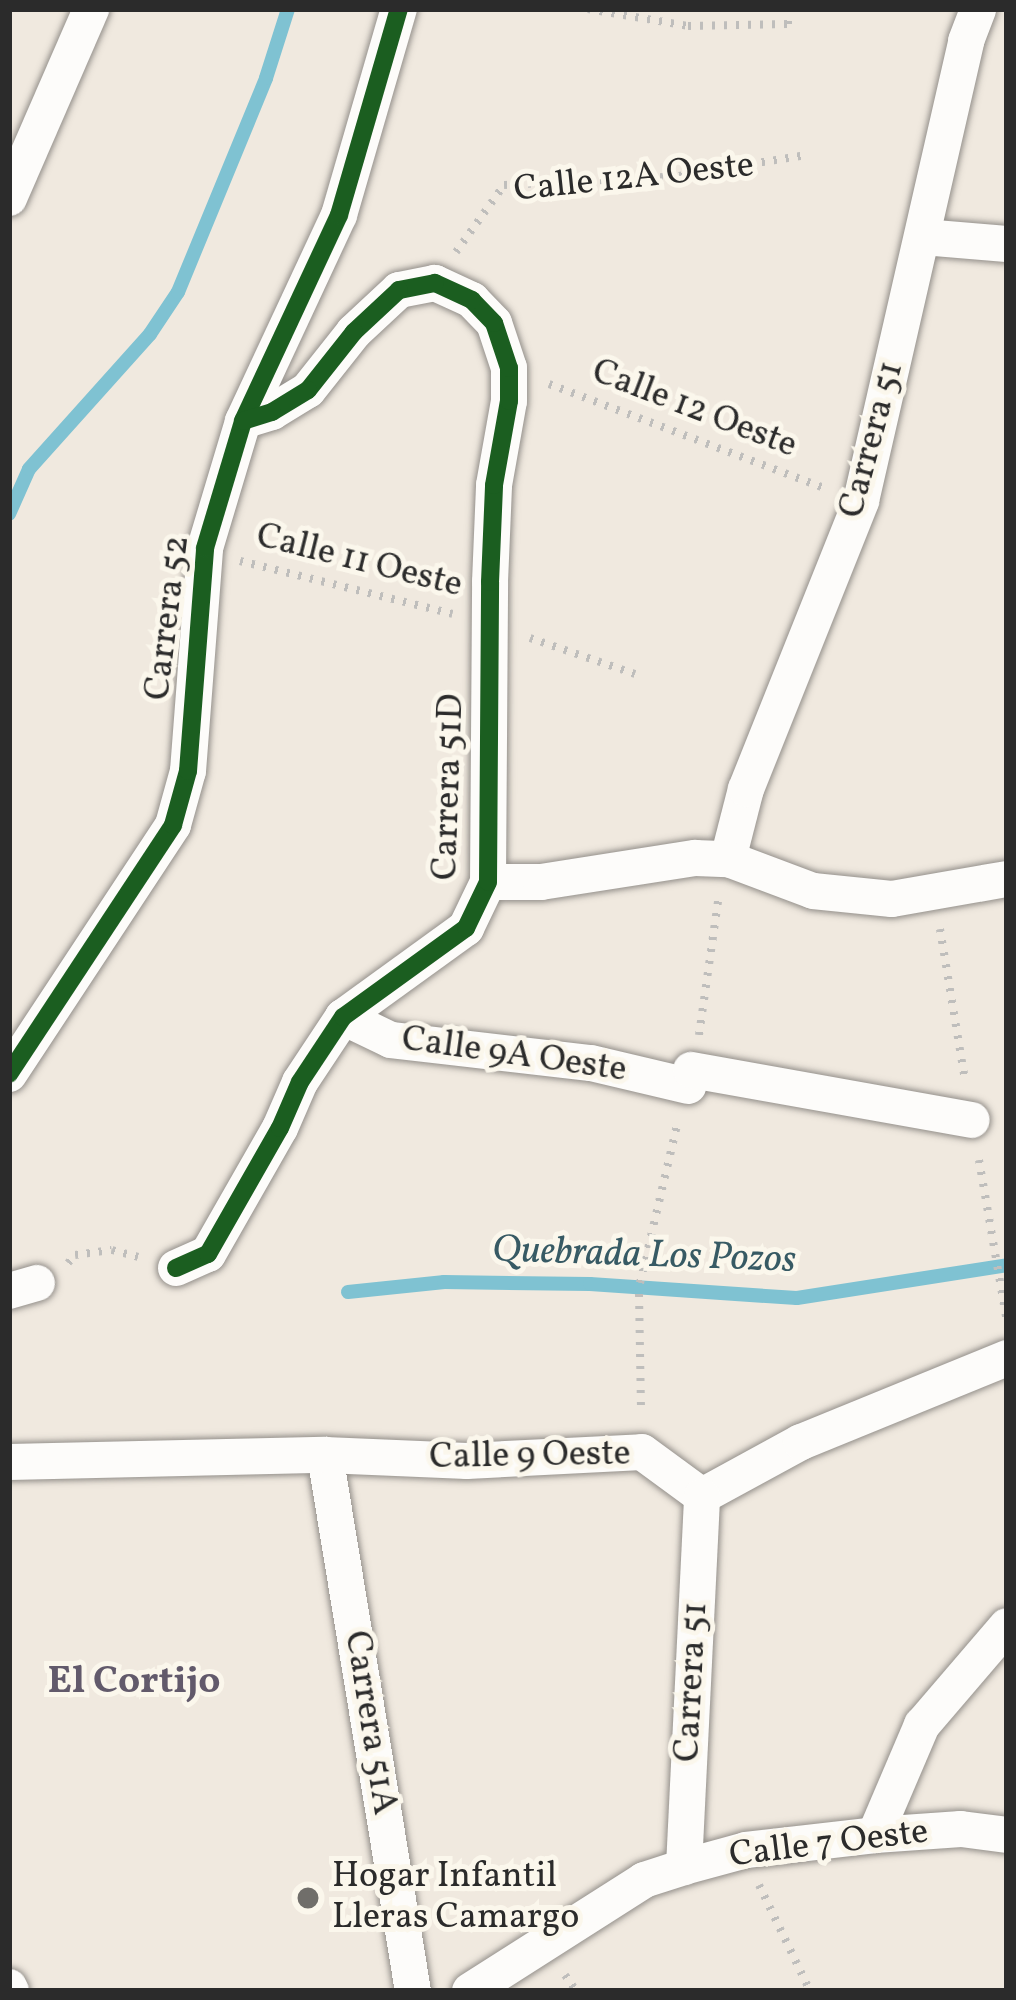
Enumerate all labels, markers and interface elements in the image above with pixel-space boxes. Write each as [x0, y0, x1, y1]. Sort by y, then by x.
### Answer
street label: Calle 12A Oeste [512, 145, 756, 213]
street label: Calle 12 Oeste [585, 351, 803, 469]
street label: Carrera 51 [831, 357, 915, 523]
street label: Calle 11 Oeste [252, 516, 466, 608]
street label: Carrera 52 [137, 533, 201, 703]
street label: Carrera 51D [425, 693, 475, 881]
street label: Calle 9A Oeste [399, 1019, 629, 1093]
water label: Quebrada Los Pozos [491, 1227, 797, 1285]
street label: Calle 9 Oeste [429, 1434, 631, 1480]
street label: Carrera 51 [667, 1601, 719, 1763]
street label: Carrera 51A [333, 1628, 405, 1818]
district label: El Cortijo [48, 1659, 220, 1705]
street label: Calle 7 Oeste [727, 1811, 931, 1879]
place label: Hogar Infantil Lleras Camargo [332, 1855, 579, 1940]
marker: Hogar Infantil Lleras Camargo [295, 1885, 321, 1911]

